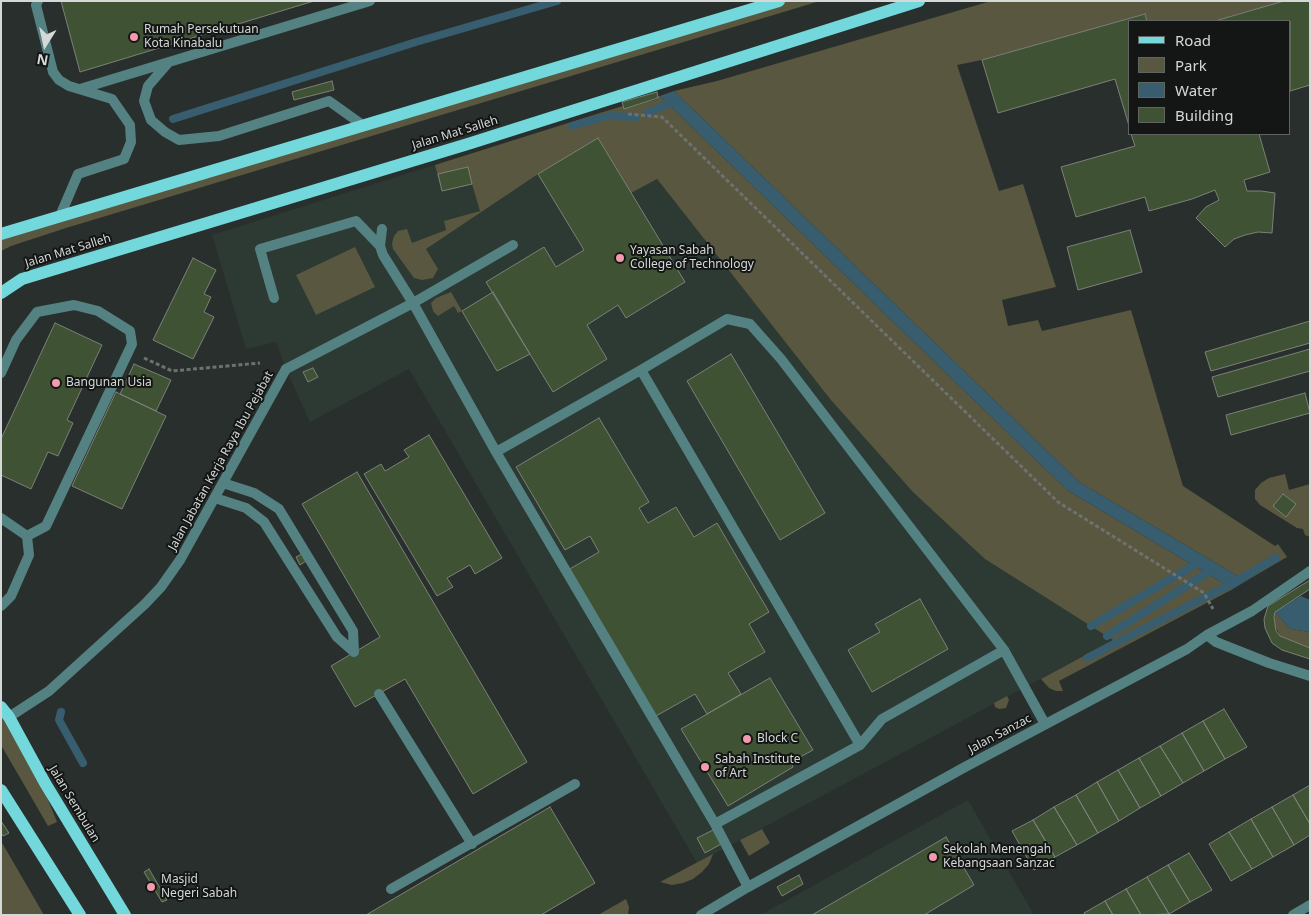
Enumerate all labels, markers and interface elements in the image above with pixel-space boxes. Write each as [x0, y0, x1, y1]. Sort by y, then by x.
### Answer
north arrow [20, 20, 70, 70]
legend [1128, 20, 1291, 135]
place label: Rumah Persekutuan Kota Kinabalu [144, 23, 259, 51]
text: Road [1175, 30, 1211, 50]
marker: Rumah Persekutuan Kota Kinabalu [128, 31, 140, 43]
text: N [35, 50, 50, 71]
text: Park [1175, 55, 1207, 75]
text: Water [1175, 80, 1217, 100]
text: Building [1175, 105, 1233, 125]
street label: Jalan Mat Salleh [410, 113, 500, 153]
street label: Jalan Mat Salleh [23, 231, 113, 271]
place label: Yayasan Sabah College of Technology [630, 244, 754, 272]
marker: Yayasan Sabah College of Technology [614, 252, 626, 264]
street label: Jalan Jabatan Kerja Raya Ibu Pejabat [166, 369, 276, 553]
place label: Bangunan Usia [66, 376, 152, 390]
marker: Bangunan Usia [50, 377, 62, 389]
street label: Jalan Sanzac [966, 711, 1034, 757]
place label: Block C [757, 732, 798, 746]
marker: Block C [741, 733, 753, 745]
place label: Sabah Institute of Art [715, 753, 800, 781]
marker: Sabah Institute of Art [699, 761, 711, 773]
street label: Jalan Sembulan [45, 763, 103, 845]
place label: Sekolah Menengah Kebangsaan Sanzac [943, 843, 1055, 871]
marker: Sekolah Menengah Kebangsaan Sanzac [927, 851, 939, 863]
place label: Masjid Negeri Sabah [161, 873, 237, 901]
marker: Masjid Negeri Sabah [145, 881, 157, 893]

